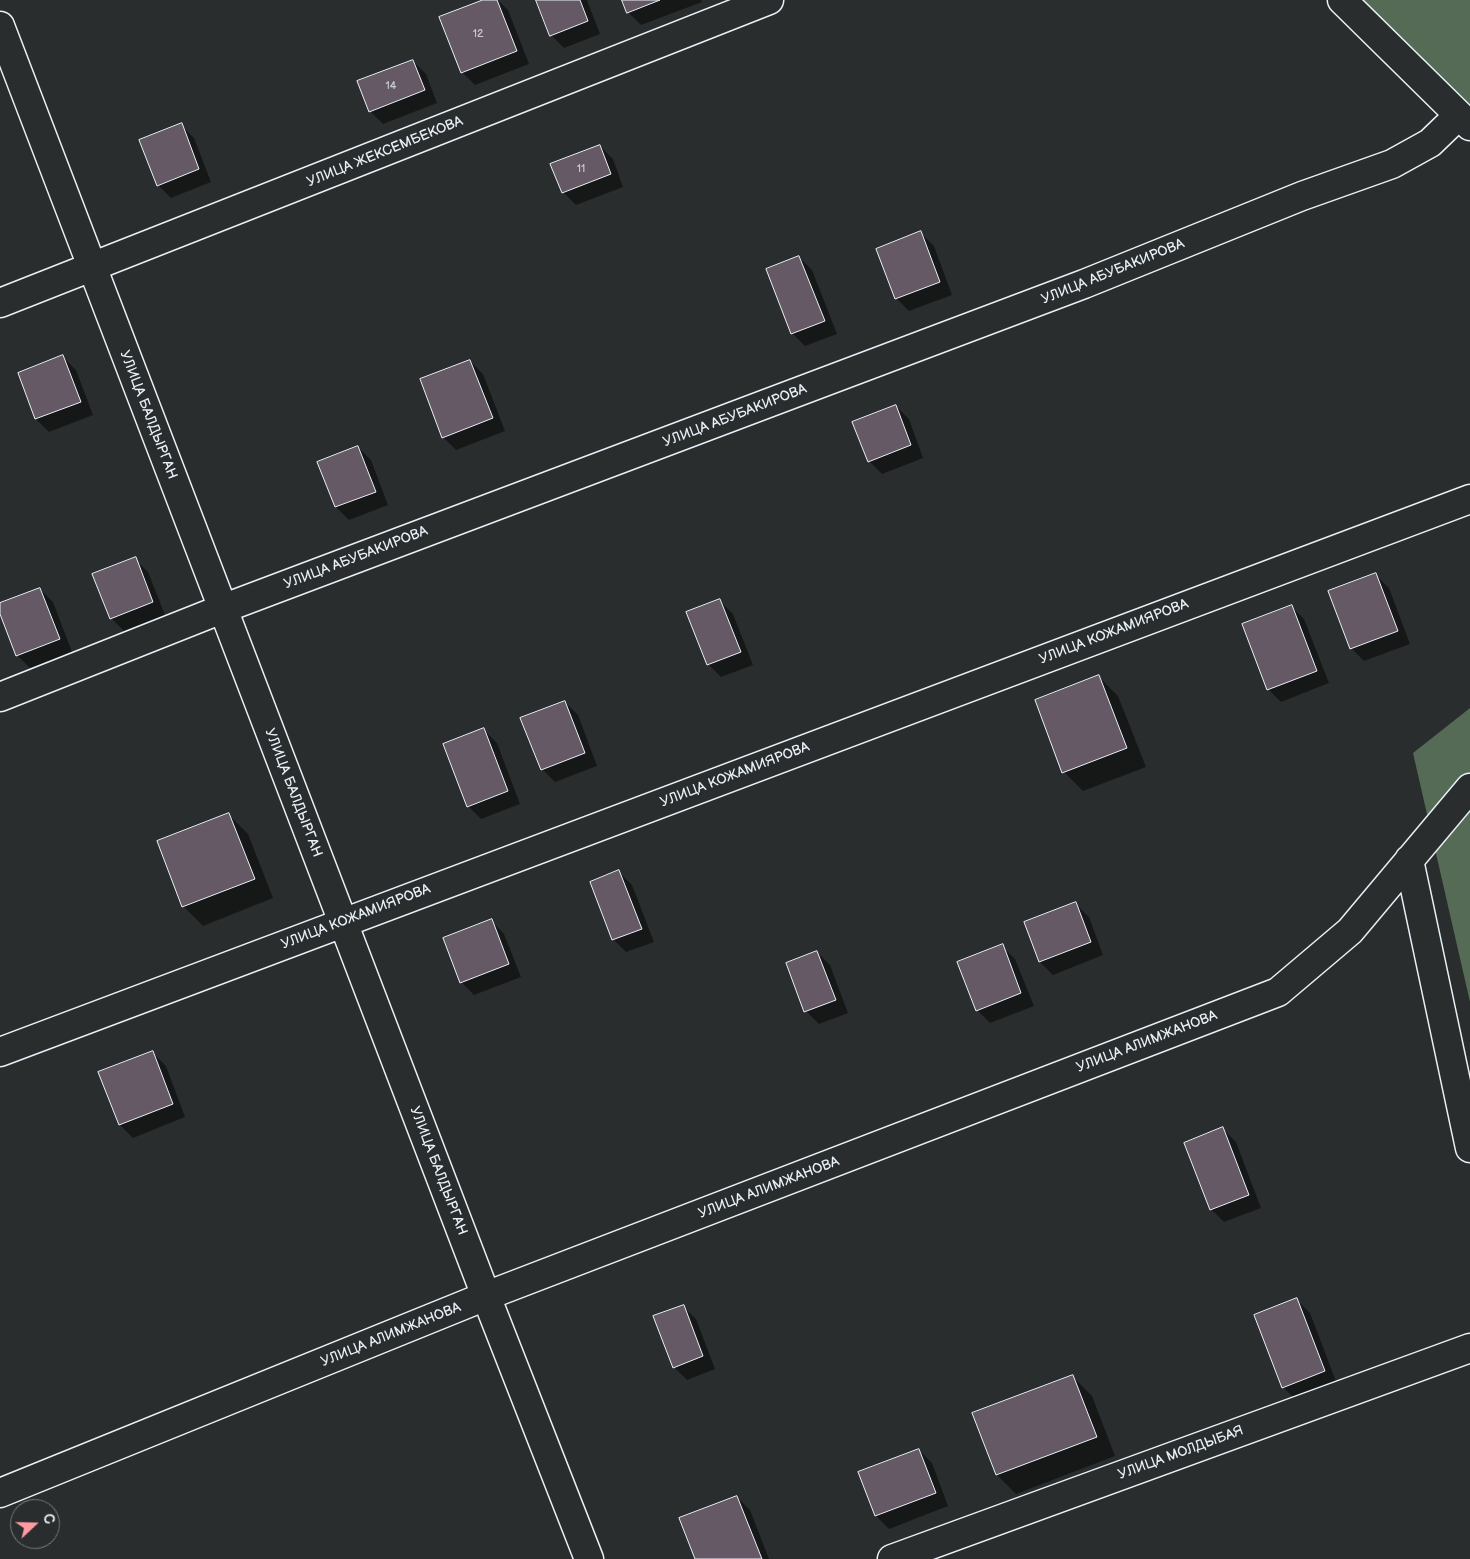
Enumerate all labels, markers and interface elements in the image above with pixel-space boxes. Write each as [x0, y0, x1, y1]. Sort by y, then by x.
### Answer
house number: 12 [473, 27, 483, 41]
house number: 14 [386, 79, 396, 93]
street label: УЛИЦА ЖЕКСЕМБЕКОВА [304, 113, 466, 191]
house number: 11 [577, 162, 585, 176]
street label: УЛИЦА АБУБАКИРОВА [1039, 236, 1187, 308]
street label: УЛИЦА БАЛДЫРГАН [116, 348, 180, 482]
street label: УЛИЦА АБУБАКИРОВА [661, 381, 809, 451]
street label: УЛИЦА АБУБАКИРОВА [282, 523, 430, 593]
street label: УЛИЦА КОЖАМИЯРОВА [1037, 596, 1191, 668]
street label: УЛИЦА БАЛДЫРГАН [261, 726, 325, 860]
street label: УЛИЦА КОЖАМИЯРОВА [658, 739, 812, 811]
street label: УЛИЦА КОЖАМИЯРОВА [279, 881, 433, 953]
street label: УЛИЦА АЛИМЖАНОВА [1074, 1007, 1220, 1077]
street label: УЛИЦА БАЛДЫРГАН [406, 1104, 470, 1238]
street label: УЛИЦА АЛИМЖАНОВА [696, 1153, 842, 1223]
street label: УЛИЦА АЛИМЖАНОВА [319, 1299, 463, 1371]
street label: УЛИЦА МОЛДЫБАЯ [1116, 1422, 1246, 1484]
north arrow [10, 1499, 60, 1549]
text: С [39, 1511, 58, 1526]

